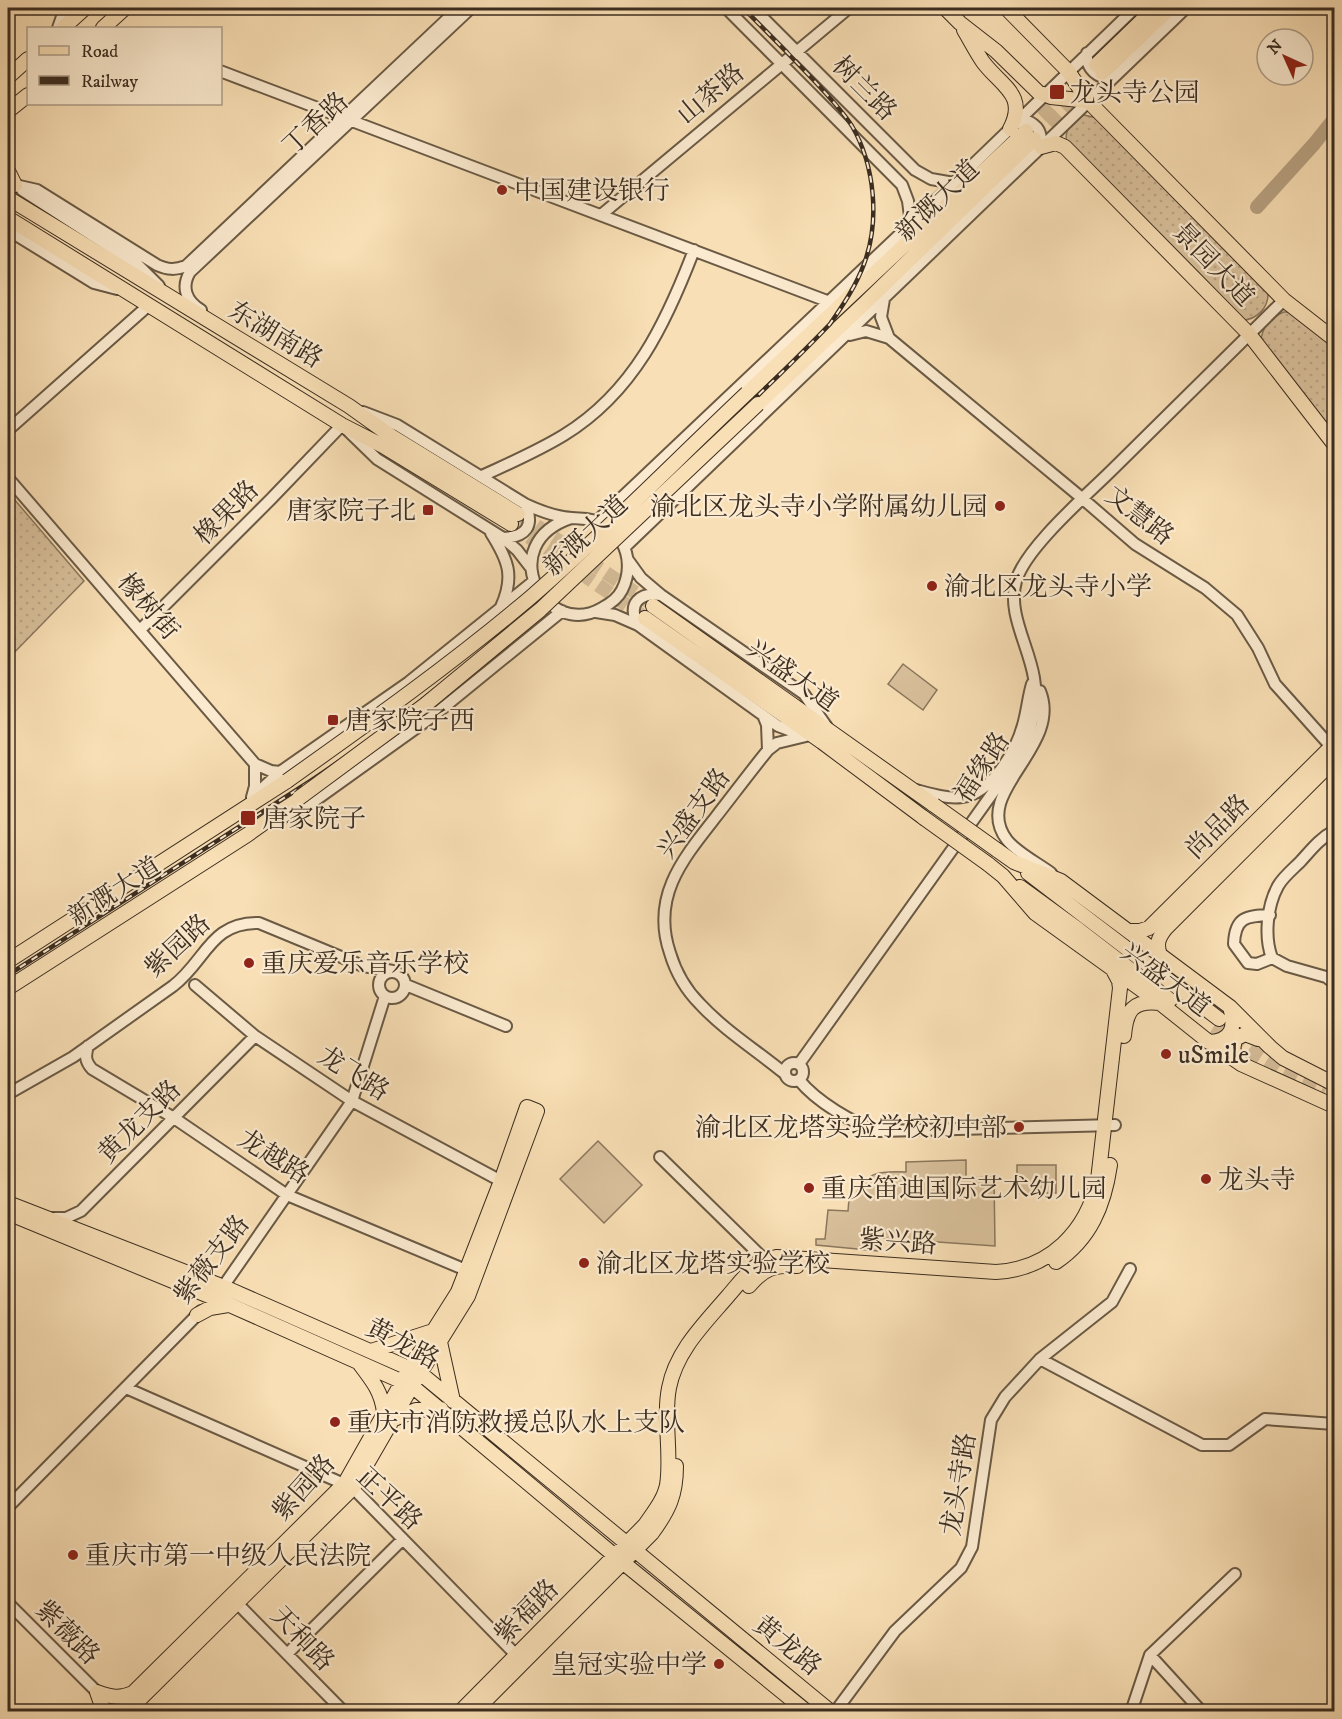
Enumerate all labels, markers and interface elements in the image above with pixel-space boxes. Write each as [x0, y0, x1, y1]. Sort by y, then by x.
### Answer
legend [27, 27, 222, 105]
north arrow [1255, 27, 1315, 87]
text: N [1263, 35, 1287, 59]
text: Road [81, 41, 118, 63]
street label: 树兰路 [825, 50, 903, 128]
street label: 山茶路 [670, 56, 751, 132]
text: Railway [81, 71, 139, 93]
place label: 龙头寺公园 [1070, 77, 1200, 110]
marker: 龙头寺公园 [1048, 83, 1066, 101]
street label: 丁香路 [276, 85, 356, 163]
street label: 新溉大道 [889, 153, 987, 249]
place label: 中国建设银行 [514, 175, 670, 208]
marker: 中国建设银行 [495, 183, 509, 197]
street label: 景园大道 [1165, 216, 1261, 314]
street label: 东湖南路 [222, 294, 328, 376]
street label: 橡果路 [188, 474, 266, 552]
street label: 文慧路 [1098, 479, 1180, 553]
street label: 新溉大道 [537, 489, 635, 584]
place label: 渝北区龙头寺小学附属幼儿园 [650, 491, 988, 524]
place label: 唐家院子北 [286, 495, 416, 528]
marker: 渝北区龙头寺小学附属幼儿园 [993, 499, 1007, 513]
marker: 唐家院子北 [421, 503, 435, 517]
street label: 橡树街 [110, 567, 186, 647]
place label: 渝北区龙头寺小学 [944, 571, 1152, 604]
marker: 渝北区龙头寺小学 [925, 579, 939, 593]
street label: 兴盛大道 [740, 633, 844, 720]
place label: 唐家院子西 [345, 705, 475, 738]
marker: 唐家院子西 [326, 713, 340, 727]
street label: 福缘路 [947, 726, 1017, 810]
street label: 兴盛支路 [650, 762, 738, 866]
street label: 尚品路 [1179, 788, 1257, 866]
place label: 唐家院子 [262, 803, 366, 836]
marker: 唐家院子 [239, 809, 257, 827]
street label: 新溉大道 [62, 850, 167, 934]
street label: 紫园路 [138, 907, 218, 985]
street label: 兴盛大道 [1114, 936, 1217, 1025]
place label: 重庆爱乐音乐学校 [261, 948, 469, 981]
marker: 重庆爱乐音乐学校 [242, 956, 256, 970]
place label: uSmile [1178, 1039, 1249, 1072]
street label: 龙飞路 [311, 1040, 395, 1109]
marker: uSmile [1159, 1047, 1173, 1061]
street label: 黄龙支路 [92, 1074, 189, 1171]
place label: 渝北区龙塔实验学校初中部 [695, 1112, 1007, 1145]
marker: 渝北区龙塔实验学校初中部 [1012, 1120, 1026, 1134]
street label: 龙越路 [231, 1123, 315, 1192]
place label: 龙头寺 [1218, 1164, 1296, 1197]
marker: 龙头寺 [1199, 1172, 1213, 1186]
place label: 重庆笛迪国际艺术幼儿园 [821, 1173, 1107, 1206]
marker: 重庆笛迪国际艺术幼儿园 [802, 1181, 816, 1195]
street label: 紫薇支路 [167, 1209, 257, 1311]
street label: 紫兴路 [858, 1223, 938, 1262]
place label: 渝北区龙塔实验学校 [596, 1248, 830, 1281]
marker: 渝北区龙塔实验学校 [577, 1256, 591, 1270]
street label: 黄龙路 [360, 1311, 444, 1377]
place label: 重庆市消防救援总队水上支队 [347, 1407, 685, 1440]
marker: 重庆市消防救援总队水上支队 [328, 1415, 342, 1429]
street label: 龙头寺路 [935, 1430, 984, 1538]
street label: 紫园路 [266, 1448, 342, 1528]
street label: 正平路 [349, 1460, 429, 1538]
place label: 重庆市第一中级人民法院 [85, 1540, 371, 1573]
marker: 重庆市第一中级人民法院 [66, 1548, 80, 1562]
street label: 紫福路 [488, 1573, 566, 1651]
street label: 紫薇路 [28, 1594, 106, 1672]
street label: 天和路 [263, 1600, 341, 1679]
street label: 黄龙路 [746, 1609, 828, 1684]
place label: 皇冠实验中学 [551, 1649, 707, 1682]
marker: 皇冠实验中学 [712, 1657, 726, 1671]

